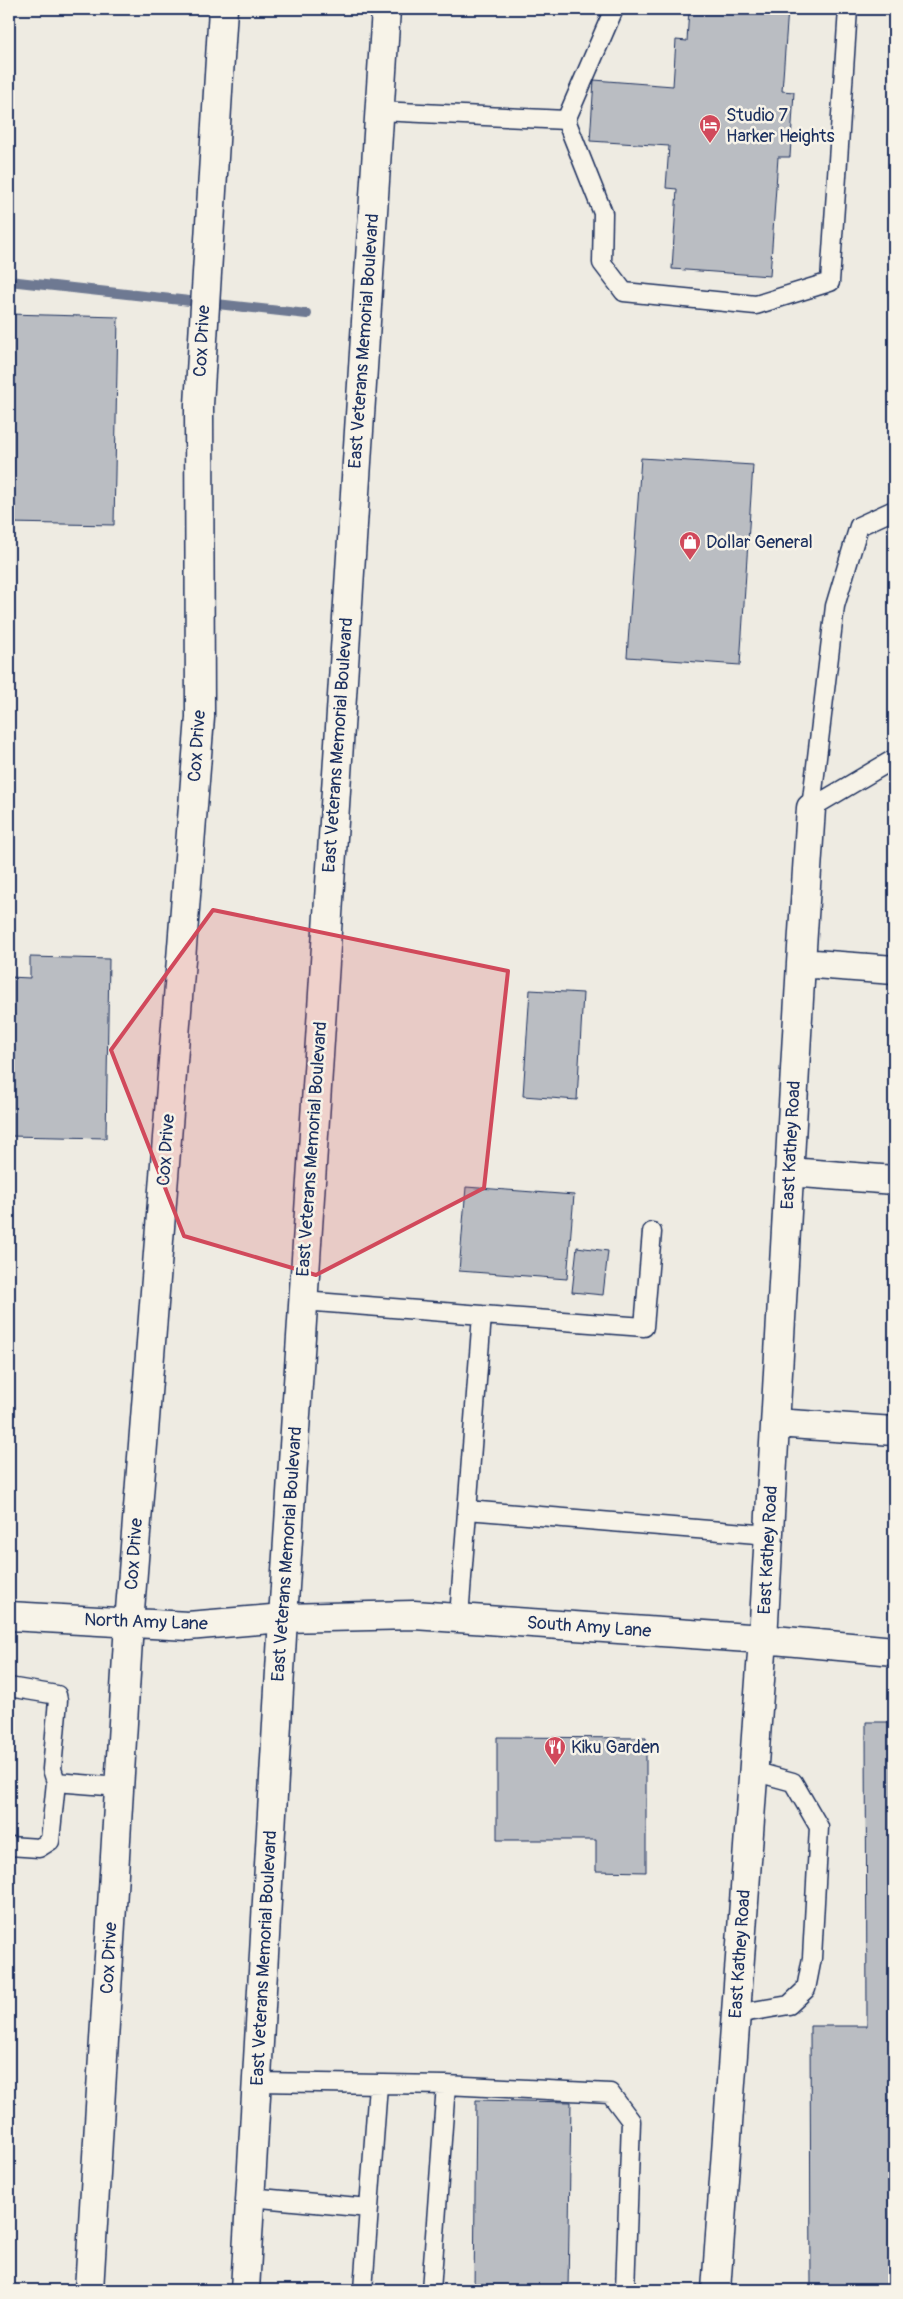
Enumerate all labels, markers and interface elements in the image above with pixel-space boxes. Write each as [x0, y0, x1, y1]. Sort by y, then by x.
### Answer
place label: Studio 7 Harker Heights [726, 104, 835, 148]
hotel icon: Studio 7 Harker Heights [698, 113, 722, 144]
street label: East Veterans Memorial Boulevard [344, 213, 384, 469]
street label: Cox Drive [189, 304, 215, 378]
shop icon: Dollar General [678, 530, 702, 561]
place label: Dollar General [706, 531, 813, 554]
street label: East Veterans Memorial Boulevard [318, 617, 358, 873]
street label: Cox Drive [183, 709, 211, 783]
street label: East Veterans Memorial Boulevard [292, 1021, 332, 1277]
street label: East Kathey Road [776, 1080, 806, 1210]
street label: Cox Drive [152, 1113, 180, 1187]
street label: East Veterans Memorial Boulevard [267, 1426, 307, 1682]
street label: East Kathey Road [753, 1485, 783, 1615]
street label: Cox Drive [120, 1517, 148, 1591]
street label: North Amy Lane [84, 1608, 208, 1636]
street label: South Amy Lane [526, 1611, 652, 1643]
restaurant icon: Kiku Garden [543, 1735, 567, 1766]
place label: Kiku Garden [571, 1736, 660, 1759]
street label: East Veterans Memorial Boulevard [246, 1830, 282, 2086]
street label: East Kathey Road [724, 1889, 756, 2019]
street label: Cox Drive [96, 1921, 122, 1995]

